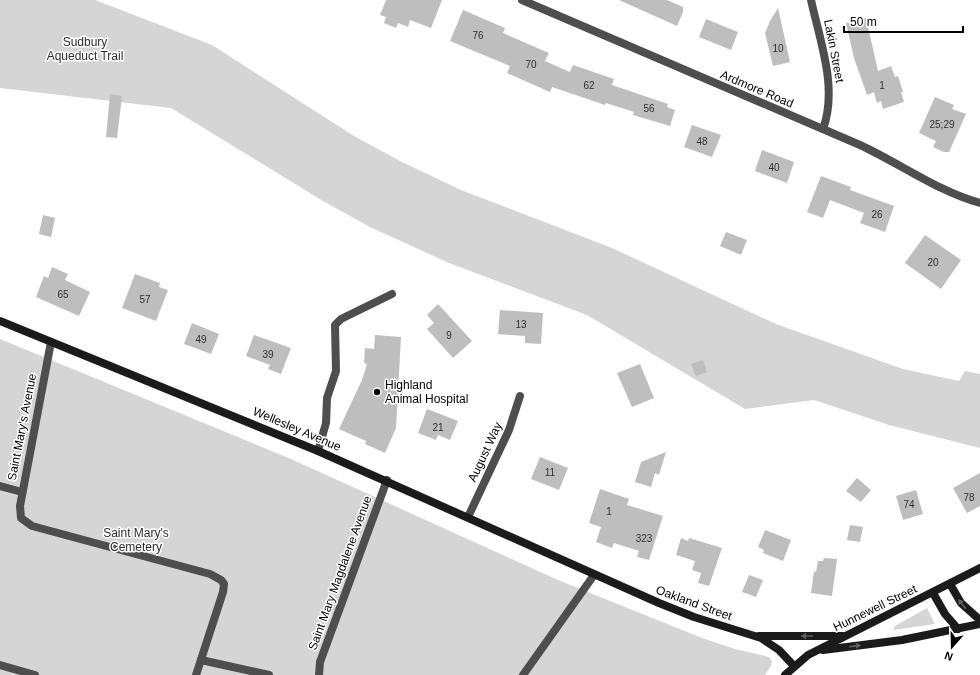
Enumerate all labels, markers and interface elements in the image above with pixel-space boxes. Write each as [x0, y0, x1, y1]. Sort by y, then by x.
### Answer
scale bar [844, 8, 963, 34]
text: 50 m [850, 15, 877, 29]
street label: Lakin Street [821, 18, 847, 84]
house number: 76 [472, 30, 484, 41]
park label: Sudbury Aqueduct Trail [47, 35, 123, 63]
house number: 10 [772, 43, 784, 54]
house number: 70 [525, 59, 537, 70]
street label: Ardmore Road [718, 67, 796, 111]
house number: 62 [583, 80, 595, 91]
house number: 1 [879, 80, 885, 91]
house number: 56 [643, 103, 655, 114]
house number: 25;29 [929, 119, 955, 130]
house number: 48 [696, 136, 708, 147]
house number: 40 [768, 162, 780, 173]
house number: 26 [871, 209, 883, 220]
house number: 20 [927, 257, 939, 268]
house number: 65 [57, 289, 69, 300]
house number: 57 [139, 294, 151, 305]
house number: 13 [515, 319, 527, 330]
house number: 9 [446, 330, 452, 341]
house number: 49 [195, 334, 207, 345]
house number: 39 [262, 349, 274, 360]
street label: Saint Mary's Avenue [5, 372, 39, 482]
place label: Highland Animal Hospital [385, 378, 468, 406]
marker: Highland Animal Hospital [372, 387, 382, 397]
street label: Wellesley Avenue [251, 404, 343, 454]
street label: August Way [465, 420, 505, 484]
house number: 21 [432, 422, 444, 433]
house number: 11 [545, 467, 556, 478]
house number: 78 [963, 492, 975, 503]
street label: Saint Mary Magdalene Avenue [306, 494, 375, 652]
house number: 74 [903, 499, 915, 510]
house number: 1 [606, 506, 612, 517]
park label: Saint Mary's Cemetery [103, 526, 169, 554]
house number: 323 [636, 533, 653, 544]
street label: Hunnewell Street [831, 581, 920, 634]
street label: Oakland Street [654, 583, 735, 623]
one-way arrow [958, 599, 967, 610]
north arrow [932, 627, 972, 667]
one-way arrow [800, 633, 813, 639]
one-way arrow [849, 643, 861, 649]
text: N [943, 649, 954, 663]

